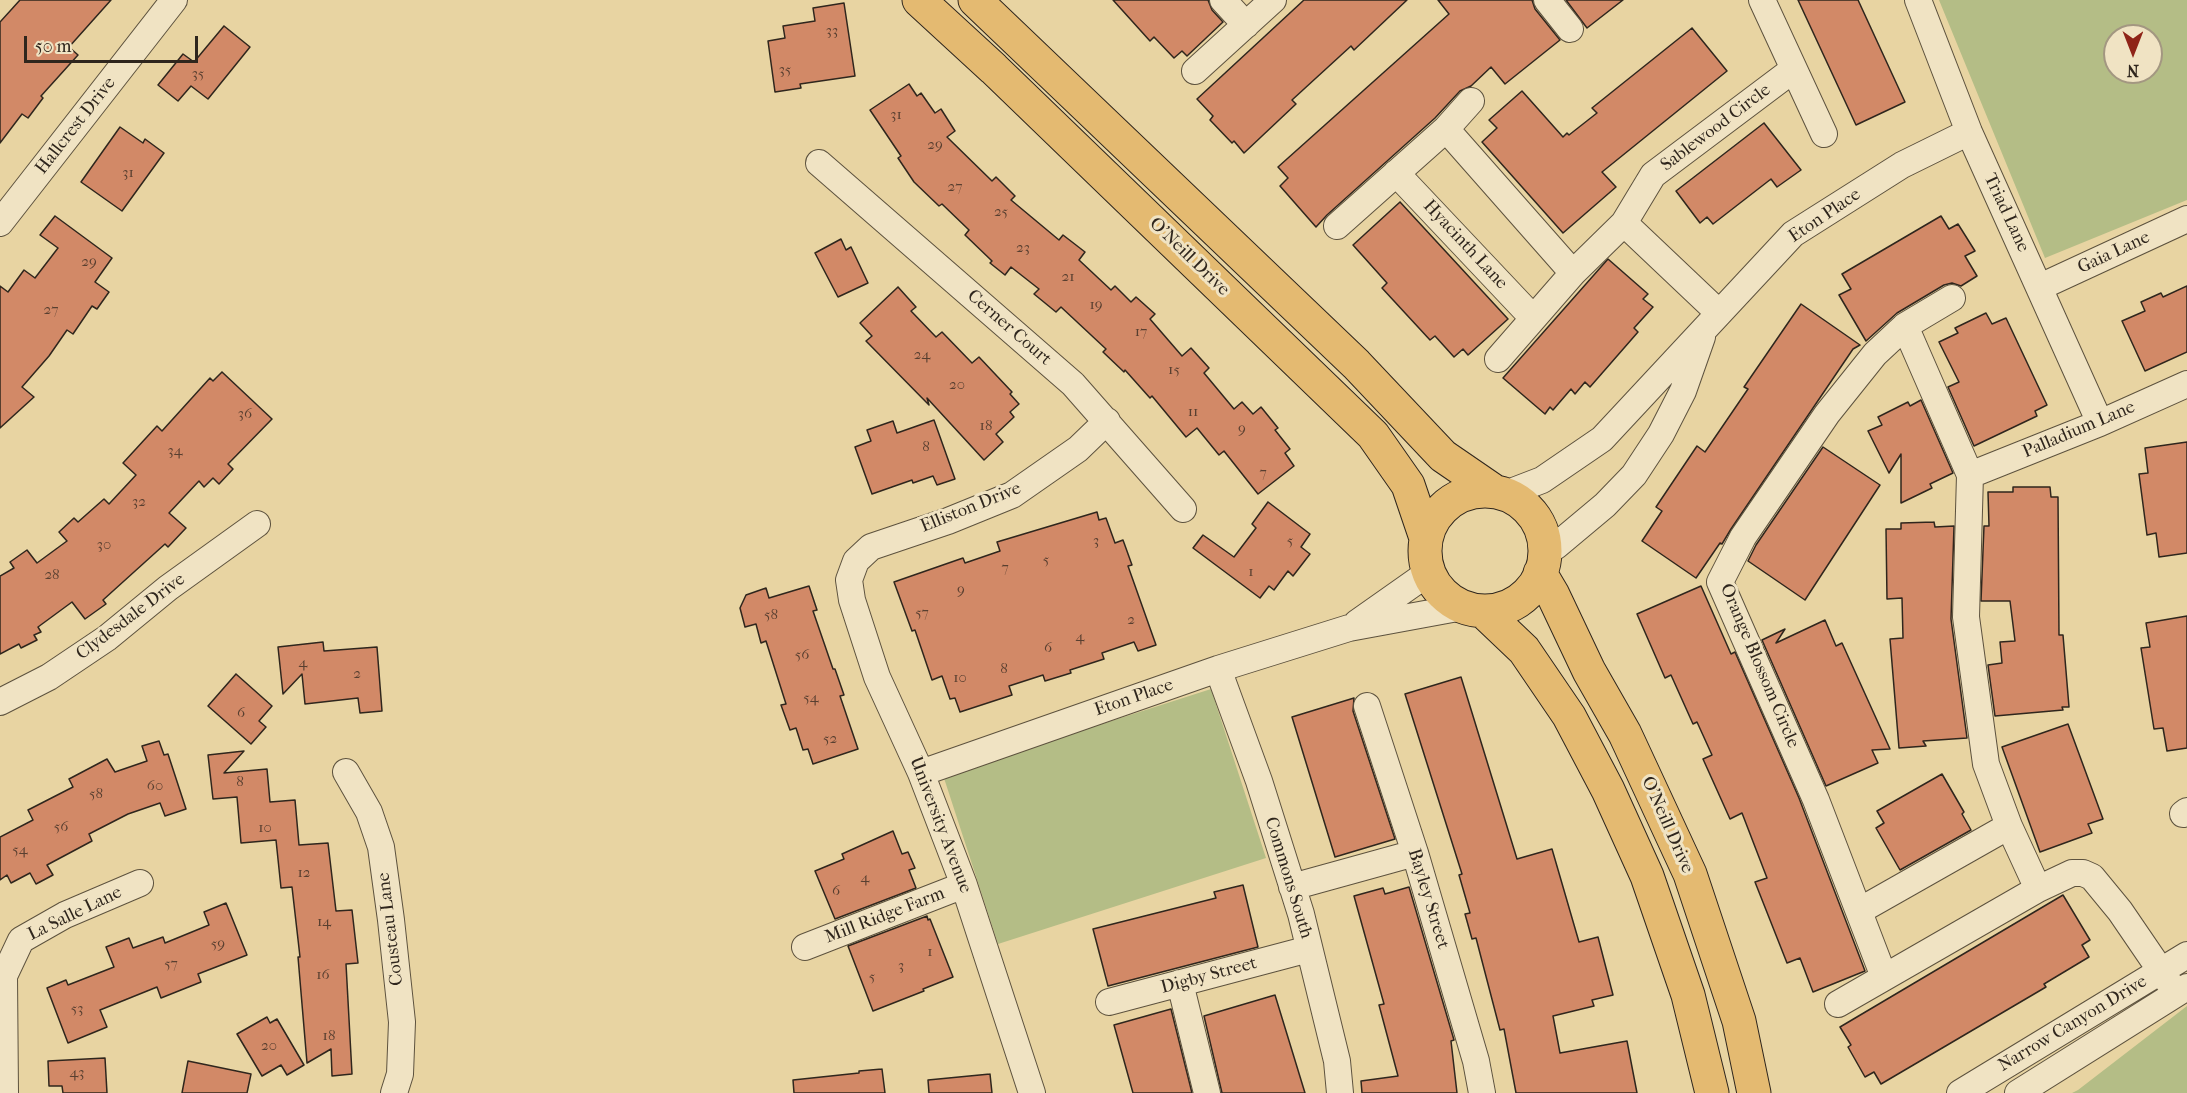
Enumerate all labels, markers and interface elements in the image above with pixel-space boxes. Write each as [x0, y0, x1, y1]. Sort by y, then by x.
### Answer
house number: 33 [826, 22, 838, 40]
scale bar [27, 24, 201, 62]
north arrow [2103, 24, 2163, 84]
text: 50 m [35, 36, 71, 57]
house number: 35 [779, 61, 791, 79]
text: N [2127, 61, 2139, 80]
house number: 35 [192, 65, 204, 83]
street label: Hallcrest Drive [31, 73, 121, 179]
street label: Sablewood Circle [1657, 80, 1775, 176]
house number: 31 [890, 106, 902, 124]
house number: 29 [927, 136, 943, 154]
house number: 31 [122, 164, 134, 182]
street label: Triad Lane [1978, 170, 2034, 256]
house number: 27 [948, 178, 962, 196]
street label: Eton Place [1785, 184, 1865, 248]
street label: Hyacinth Lane [1418, 196, 1512, 294]
house number: 25 [994, 203, 1008, 221]
street label: O'Neill Drive [1144, 213, 1234, 301]
street label: Gaia Lane [2075, 227, 2153, 279]
house number: 23 [1016, 239, 1030, 257]
house number: 29 [81, 253, 97, 271]
house number: 21 [1061, 268, 1075, 286]
street label: Cerner Court [962, 285, 1056, 371]
house number: 19 [1089, 296, 1103, 314]
house number: 27 [44, 301, 58, 319]
house number: 17 [1135, 323, 1147, 341]
house number: 24 [914, 346, 930, 364]
house number: 15 [1168, 361, 1180, 379]
house number: 20 [949, 376, 965, 394]
street label: Palladium Lane [2020, 397, 2138, 463]
house number: 11 [1188, 403, 1198, 421]
house number: 36 [238, 405, 252, 423]
house number: 18 [980, 417, 992, 435]
house number: 9 [1238, 420, 1246, 438]
house number: 8 [922, 438, 930, 456]
house number: 34 [167, 442, 183, 460]
house number: 7 [1259, 464, 1267, 482]
street label: Elliston Drive [918, 478, 1024, 538]
house number: 32 [132, 493, 146, 511]
house number: 3 [1093, 532, 1099, 550]
house number: 5 [1287, 532, 1293, 550]
house number: 30 [97, 536, 111, 554]
house number: 5 [1043, 551, 1049, 569]
house number: 7 [1001, 559, 1009, 577]
house number: 1 [1248, 563, 1254, 581]
house number: 28 [44, 566, 60, 584]
street label: Clydesdale Drive [72, 569, 190, 665]
house number: 9 [957, 581, 965, 599]
street label: Orange Blossom Circle [1715, 581, 1803, 751]
house number: 57 [915, 604, 929, 622]
house number: 58 [764, 606, 778, 624]
house number: 2 [1127, 611, 1135, 629]
house number: 4 [1076, 628, 1084, 646]
house number: 6 [1044, 639, 1052, 657]
house number: 56 [795, 646, 809, 664]
house number: 4 [299, 654, 307, 672]
house number: 8 [1000, 660, 1008, 678]
house number: 2 [353, 665, 361, 683]
house number: 10 [953, 669, 967, 687]
street label: Eton Place [1092, 674, 1176, 722]
house number: 54 [803, 689, 819, 707]
house number: 6 [237, 704, 245, 722]
house number: 52 [823, 730, 837, 748]
street label: University Avenue [904, 754, 976, 896]
house number: 8 [236, 773, 244, 791]
street label: O'Neill Drive [1636, 773, 1698, 877]
house number: 60 [147, 777, 163, 795]
house number: 58 [89, 785, 103, 803]
street label: Commons South [1259, 815, 1317, 941]
house number: 56 [54, 818, 68, 836]
house number: 10 [258, 819, 272, 837]
house number: 54 [12, 841, 28, 859]
street label: Bayley Street [1403, 846, 1453, 952]
house number: 12 [297, 864, 311, 882]
house number: 4 [861, 869, 869, 887]
street label: Cousteau Lane [373, 871, 409, 987]
street label: La Salle Lane [25, 882, 125, 946]
house number: 6 [832, 882, 840, 900]
street label: Mill Ridge Farm [822, 883, 948, 949]
house number: 14 [317, 913, 331, 931]
house number: 59 [211, 935, 225, 953]
house number: 1 [927, 943, 933, 961]
street label: Digby Street [1159, 953, 1259, 999]
house number: 57 [164, 955, 178, 973]
house number: 3 [898, 957, 904, 975]
house number: 16 [316, 966, 330, 984]
house number: 5 [869, 968, 875, 986]
street label: Narrow Canyon Drive [1995, 971, 2151, 1077]
house number: 53 [71, 1000, 83, 1018]
house number: 18 [323, 1027, 335, 1045]
house number: 20 [261, 1037, 277, 1055]
house number: 43 [69, 1064, 85, 1082]

